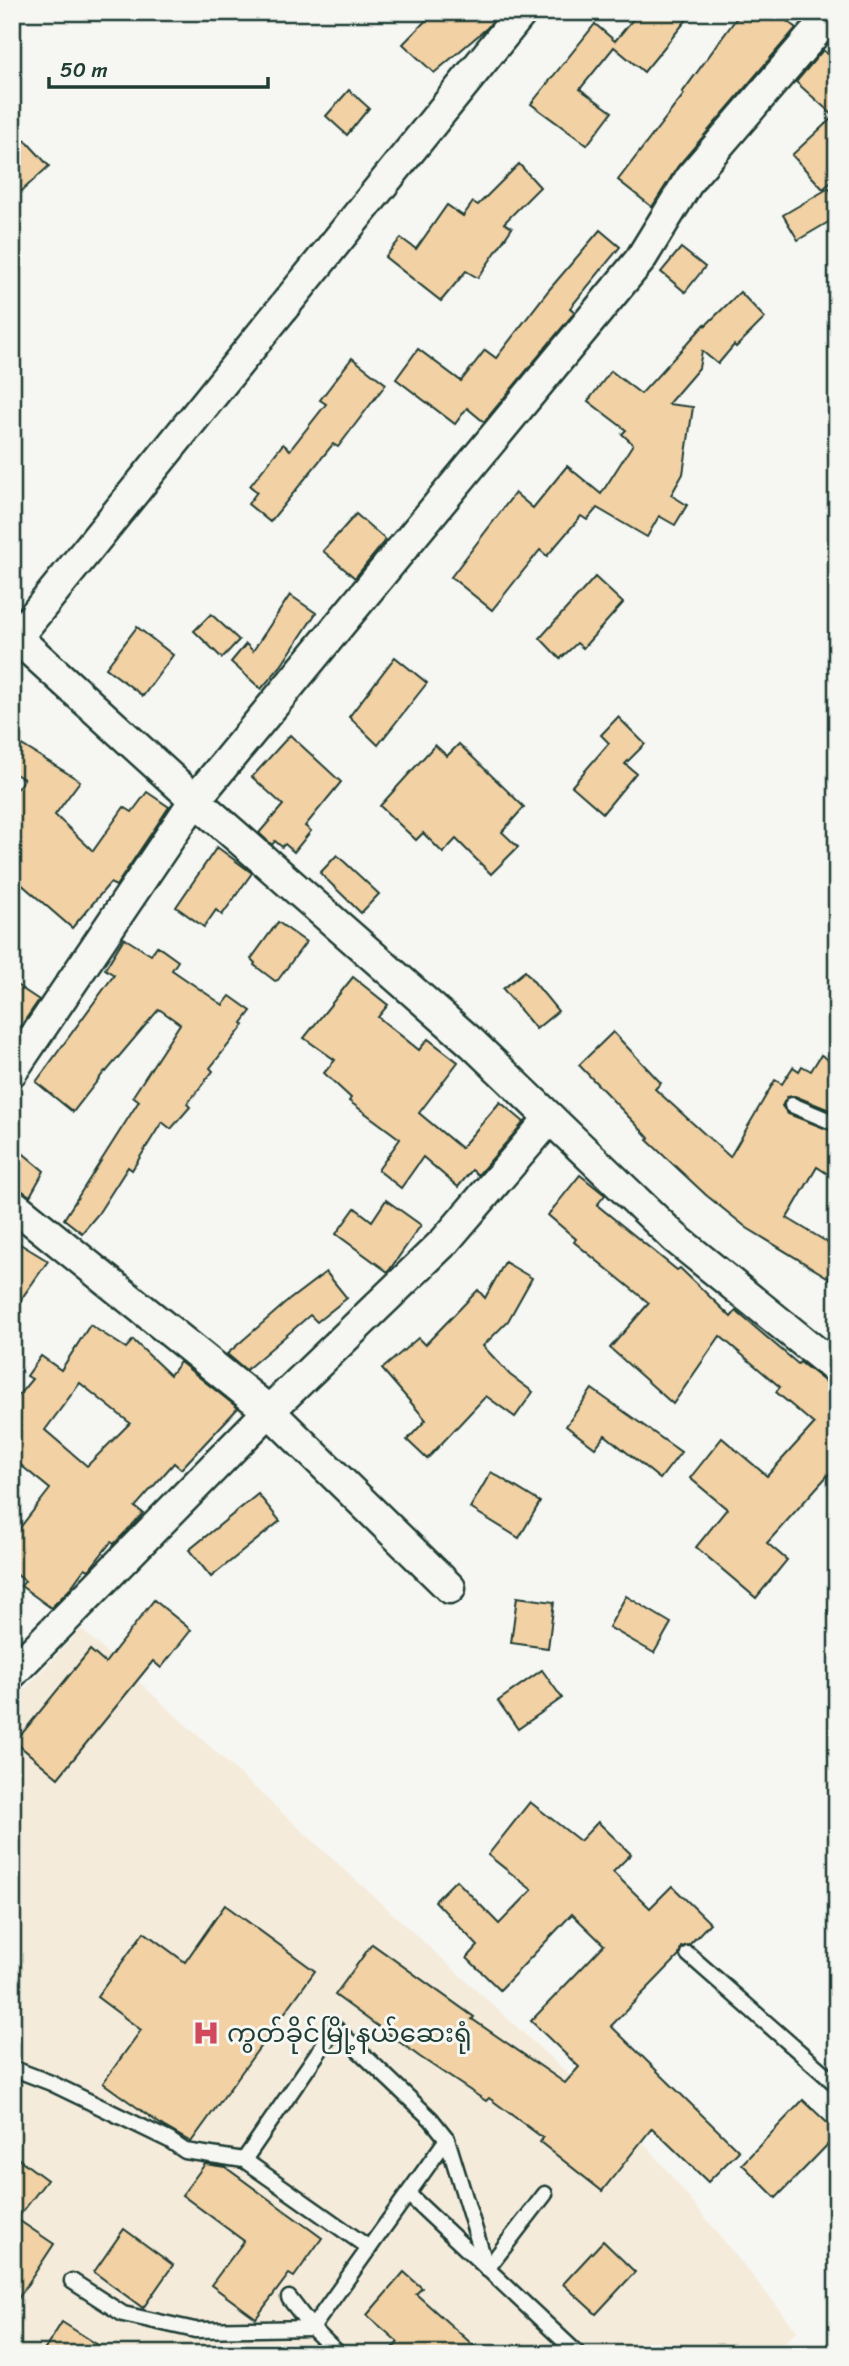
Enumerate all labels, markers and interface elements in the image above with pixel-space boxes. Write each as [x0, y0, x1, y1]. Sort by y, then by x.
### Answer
scale bar [49, 46, 268, 90]
text: 50 m [60, 51, 108, 89]
place label: ကွတ်ခိုင်မြို့နယ်ဆေးရုံ [227, 2010, 472, 2056]
hospital icon: ကွတ်ခိုင်မြို့နယ်ဆေးရုံ [191, 2018, 221, 2048]

